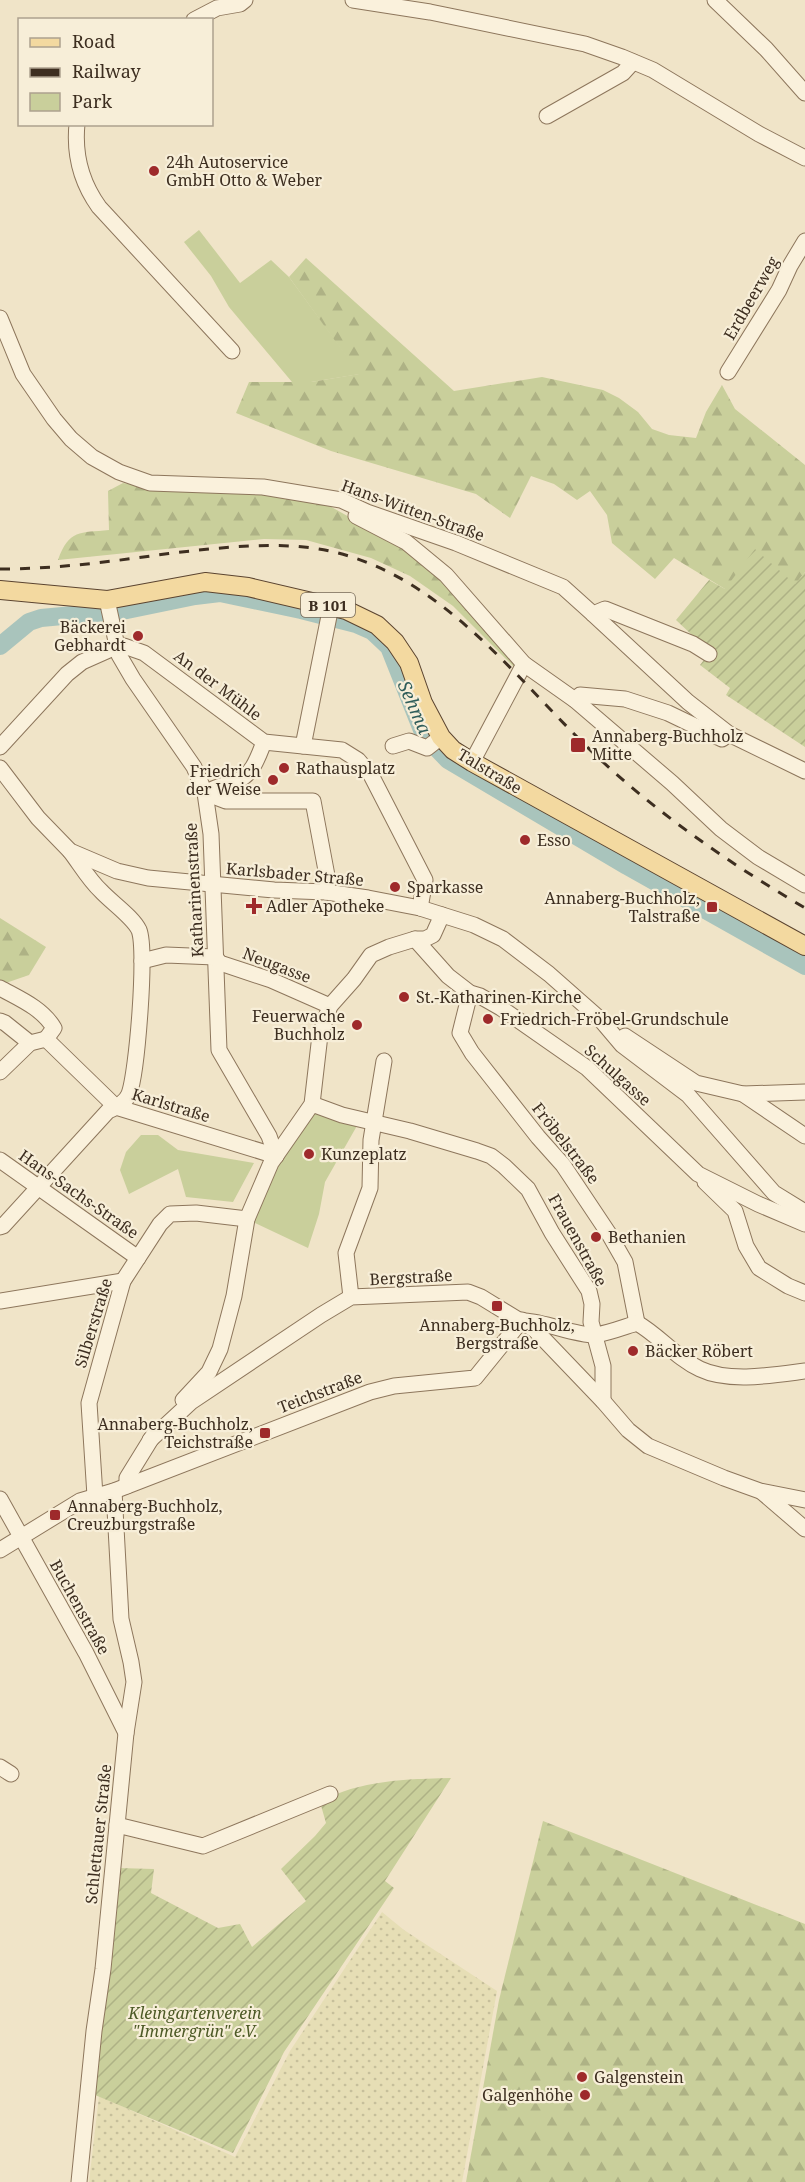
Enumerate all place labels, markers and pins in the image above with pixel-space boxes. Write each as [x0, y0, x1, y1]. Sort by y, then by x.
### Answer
place label: 24h Autoservice GmbH Otto & Weber [166, 151, 323, 191]
marker: 24h Autoservice GmbH Otto & Weber [147, 164, 161, 178]
place label: Bäckerei Gebhardt [54, 616, 126, 656]
marker: Bäckerei Gebhardt [131, 629, 145, 643]
place label: Annaberg-Buchholz Mitte [592, 725, 744, 765]
marker: Annaberg-Buchholz Mitte [569, 736, 587, 754]
place label: Rathausplatz [296, 757, 395, 779]
place label: Friedrich der Weise [186, 760, 261, 800]
marker: Rathausplatz [277, 761, 291, 775]
marker: Friedrich der Weise [266, 773, 280, 787]
place label: Esso [537, 829, 571, 851]
marker: Esso [518, 833, 532, 847]
place label: Sparkasse [407, 876, 483, 898]
marker: Sparkasse [388, 880, 402, 894]
place label: Annaberg-Buchholz, Talstraße [544, 887, 700, 927]
place label: Adler Apotheke [266, 895, 384, 917]
marker: Adler Apotheke [247, 899, 261, 913]
marker: Annaberg-Buchholz, Talstraße [705, 900, 719, 914]
place label: St.-Katharinen-Kirche [416, 986, 582, 1008]
marker: St.-Katharinen-Kirche [397, 990, 411, 1004]
place label: Feuerwache Buchholz [252, 1005, 345, 1045]
place label: Friedrich-Fröbel-Grundschule [500, 1008, 729, 1030]
marker: Friedrich-Fröbel-Grundschule [481, 1012, 495, 1026]
marker: Feuerwache Buchholz [350, 1018, 364, 1032]
place label: Kunzeplatz [321, 1143, 407, 1165]
marker: Kunzeplatz [302, 1147, 316, 1161]
place label: Bethanien [608, 1226, 686, 1248]
marker: Bethanien [589, 1230, 603, 1244]
marker: Annaberg-Buchholz, Bergstraße [490, 1299, 504, 1313]
place label: Annaberg-Buchholz, Bergstraße [419, 1314, 575, 1354]
place label: Bäcker Röbert [645, 1340, 753, 1362]
marker: Bäcker Röbert [626, 1344, 640, 1358]
place label: Annaberg-Buchholz, Teichstraße [97, 1413, 253, 1453]
marker: Annaberg-Buchholz, Teichstraße [258, 1426, 272, 1440]
place label: Annaberg-Buchholz, Creuzburgstraße [67, 1495, 223, 1535]
marker: Annaberg-Buchholz, Creuzburgstraße [48, 1508, 62, 1522]
place label: Galgenstein [594, 2066, 684, 2088]
marker: Galgenstein [575, 2070, 589, 2084]
place label: Galgenhöhe [482, 2084, 573, 2106]
marker: Galgenhöhe [578, 2088, 592, 2102]

